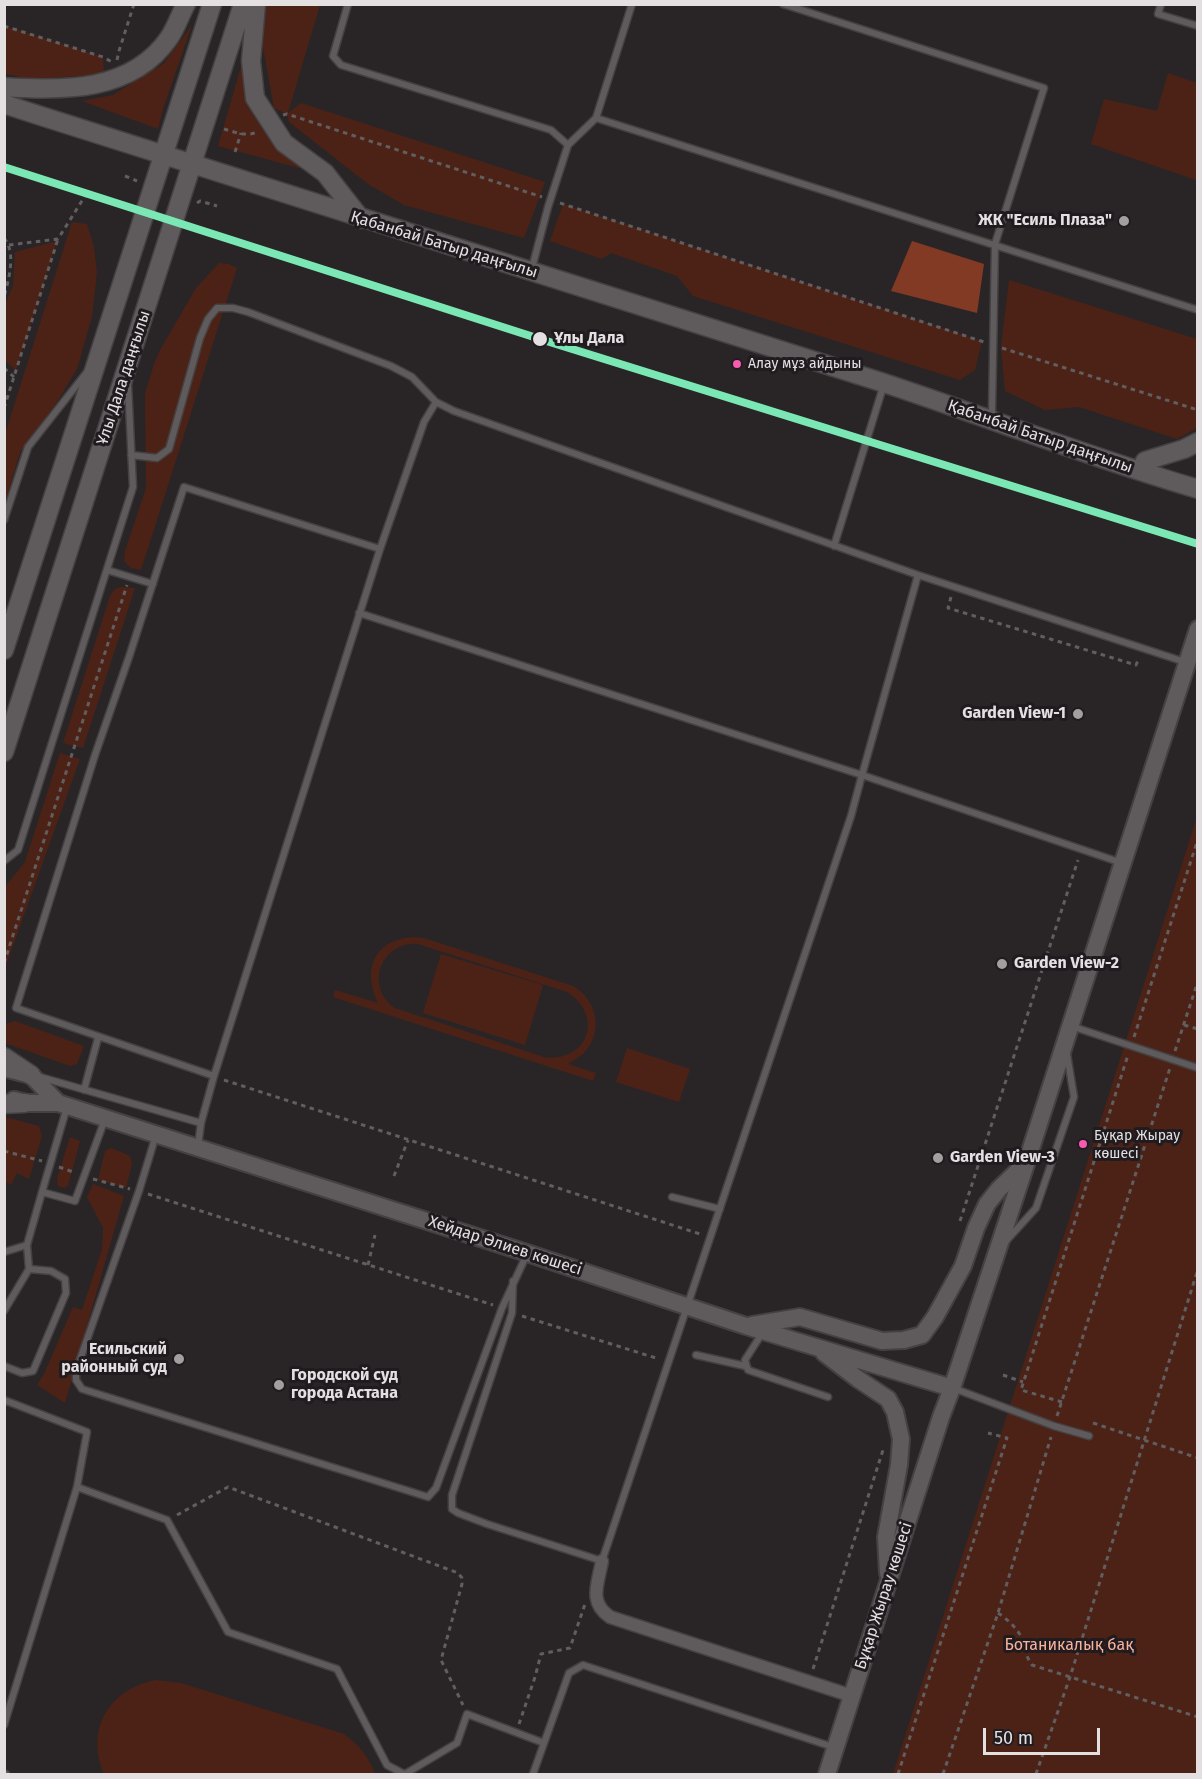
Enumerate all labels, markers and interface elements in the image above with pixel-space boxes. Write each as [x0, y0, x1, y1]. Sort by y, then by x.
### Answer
street label: Қабанбай Батыр даңғылы [348, 207, 540, 283]
place label: ЖК "Есиль Плаза" [978, 211, 1112, 231]
marker: ЖК "Есиль Плаза" [1117, 214, 1131, 228]
street label: Ұлы Дала даңғылы [93, 308, 155, 448]
place label: Ұлы Дала [554, 329, 624, 349]
marker: Ұлы Дала [531, 330, 549, 348]
place label: Алау мұз айдыны [748, 356, 862, 372]
marker: Алау мұз айдыны [731, 358, 743, 370]
street label: Қабанбай Батыр даңғылы [945, 396, 1135, 478]
place label: Garden View-1 [962, 704, 1066, 724]
marker: Garden View-1 [1071, 707, 1085, 721]
place label: Garden View-2 [1014, 954, 1119, 974]
marker: Garden View-2 [995, 957, 1009, 971]
place label: Бұқар Жырау көшесі [1094, 1128, 1180, 1160]
marker: Бұқар Жырау көшесі [1077, 1138, 1089, 1150]
place label: Garden View-3 [950, 1148, 1055, 1168]
marker: Garden View-3 [931, 1151, 945, 1165]
street label: Хейдар Әлиев көшесі [426, 1212, 584, 1280]
place label: Есильский районный суд [61, 1340, 167, 1378]
marker: Есильский районный суд [172, 1352, 186, 1366]
place label: Городской суд города Астана [291, 1366, 398, 1404]
marker: Городской суд города Астана [272, 1378, 286, 1392]
street label: Бұқар Жырау көшесі [851, 1520, 917, 1672]
park label: Ботаникалық бақ [1005, 1636, 1133, 1656]
scale bar [986, 1716, 1103, 1754]
text: 50 m [994, 1727, 1033, 1749]

